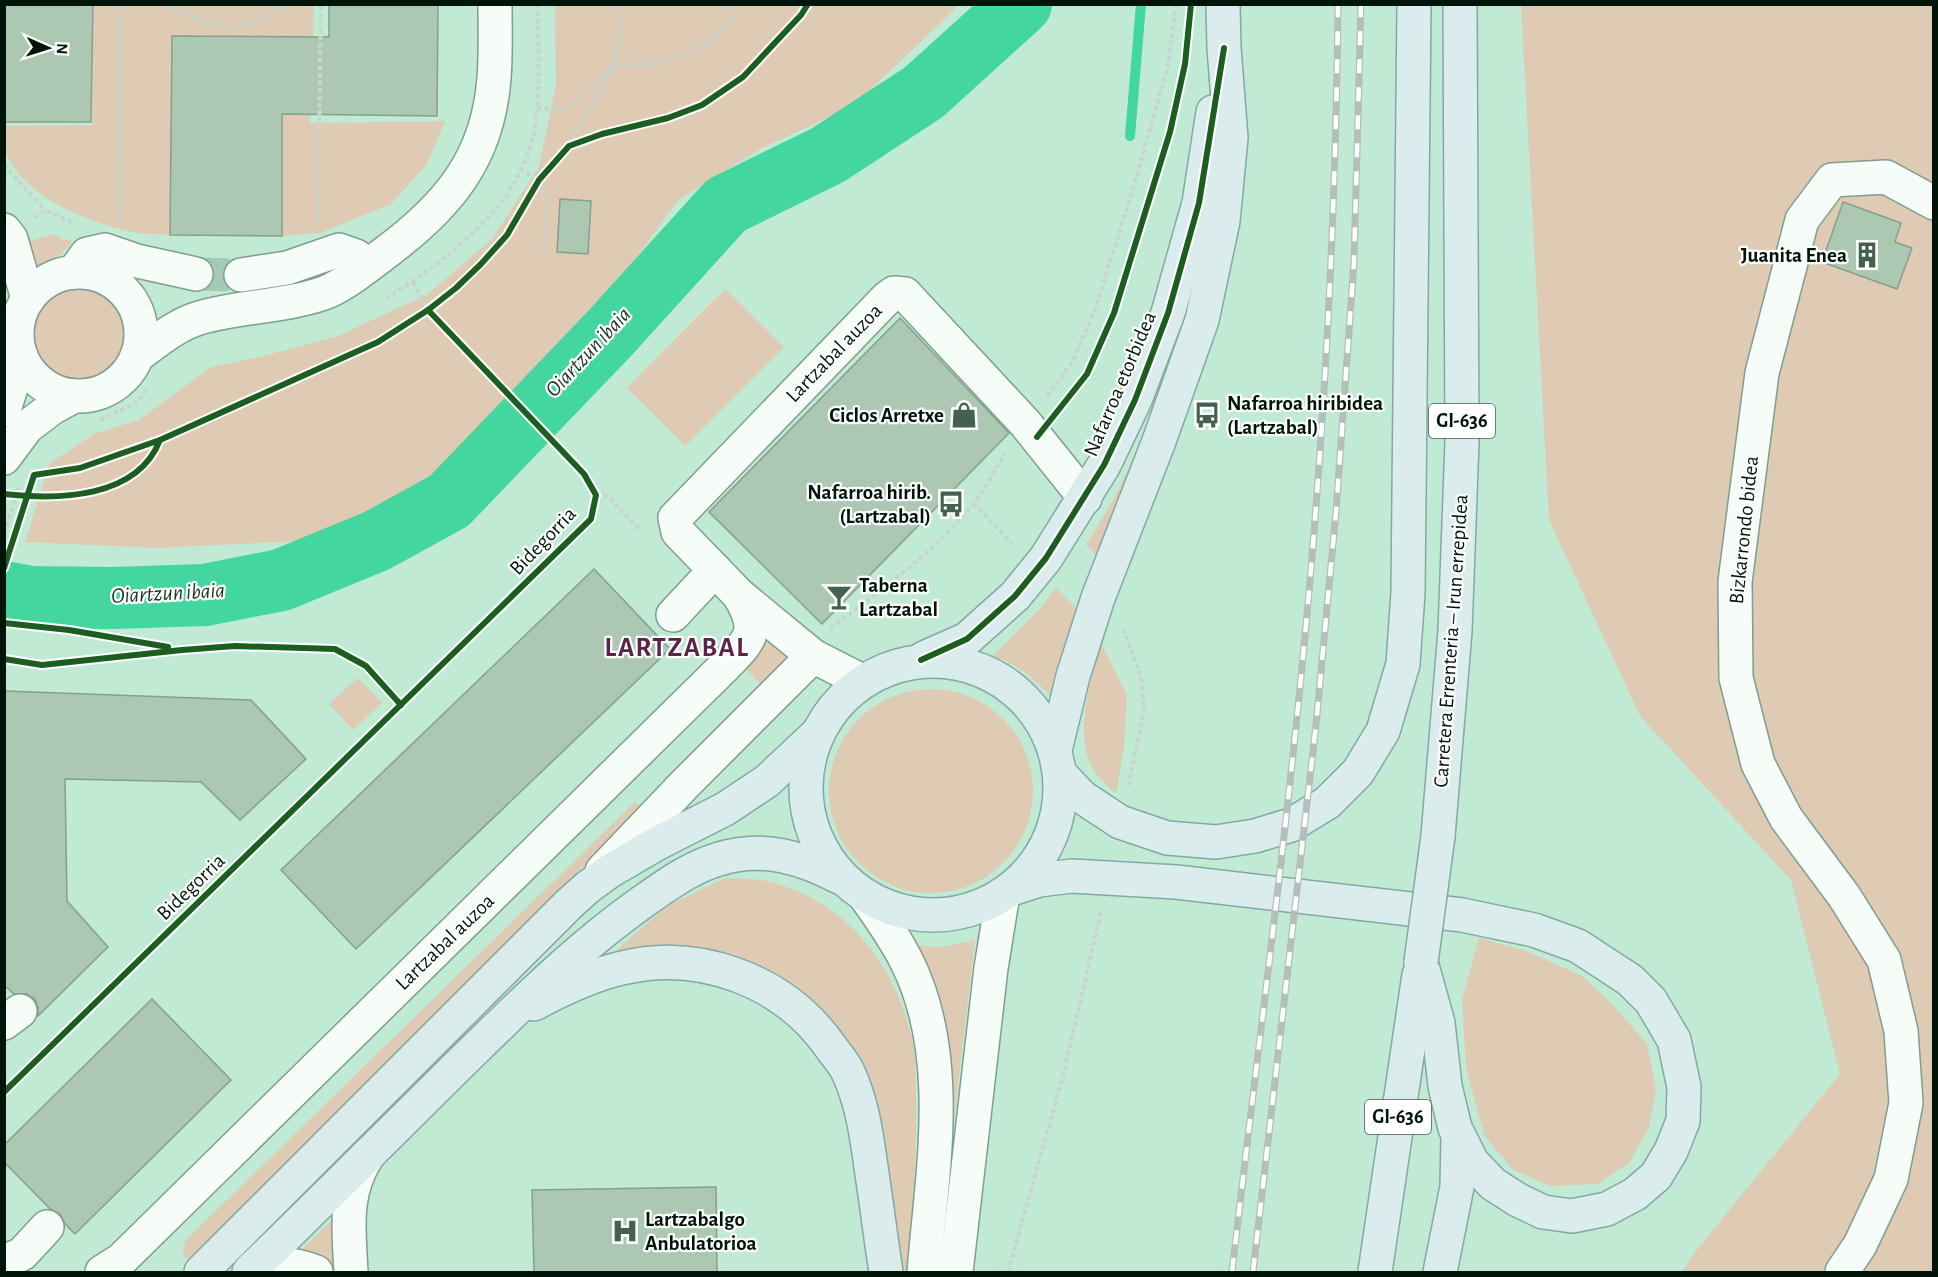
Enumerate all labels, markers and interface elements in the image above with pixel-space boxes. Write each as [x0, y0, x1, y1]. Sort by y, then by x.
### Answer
north arrow [18, 18, 78, 78]
text: N [54, 43, 70, 55]
building icon: Juanita Enea [1852, 240, 1882, 270]
place label: Juanita Enea [1741, 245, 1847, 266]
street label: Lartzabal auzoa [782, 299, 886, 406]
water label: Oiartzun ibaia [541, 303, 635, 401]
street label: Nafarroa etorbidea [1080, 308, 1160, 460]
place label: Nafarroa hiribidea (Lartzabal) [1227, 393, 1383, 438]
shop icon: Ciclos Arretxe [949, 400, 979, 430]
bus stop icon: Nafarroa hiribidea (Lartzabal) [1192, 400, 1222, 430]
road number: GI-636 [1429, 404, 1495, 438]
place label: Ciclos Arretxe [829, 405, 944, 426]
street label: Bizkarrondo bidea [1726, 455, 1762, 605]
place label: Nafarroa hirib. (Lartzabal) [807, 482, 931, 527]
bus stop icon: Nafarroa hirib. (Lartzabal) [936, 489, 966, 519]
street label: Carretera Errenteria – Irun errepidea [1430, 493, 1472, 788]
street label: Bidegorria [506, 503, 580, 579]
place label: Taberna Lartzabal [859, 575, 938, 620]
water label: Oiartzun ibaia [111, 579, 225, 607]
bar icon: Taberna Lartzabal [824, 582, 854, 612]
district label: LARTZABAL [605, 634, 749, 661]
street label: Bidegorria [153, 850, 229, 924]
street label: Lartzabal auzoa [392, 890, 499, 994]
road number: GI-636 [1365, 1100, 1431, 1134]
place label: Lartzabalgo Anbulatorioa [645, 1209, 757, 1254]
hospital icon: Lartzabalgo Anbulatorioa [610, 1216, 640, 1246]

